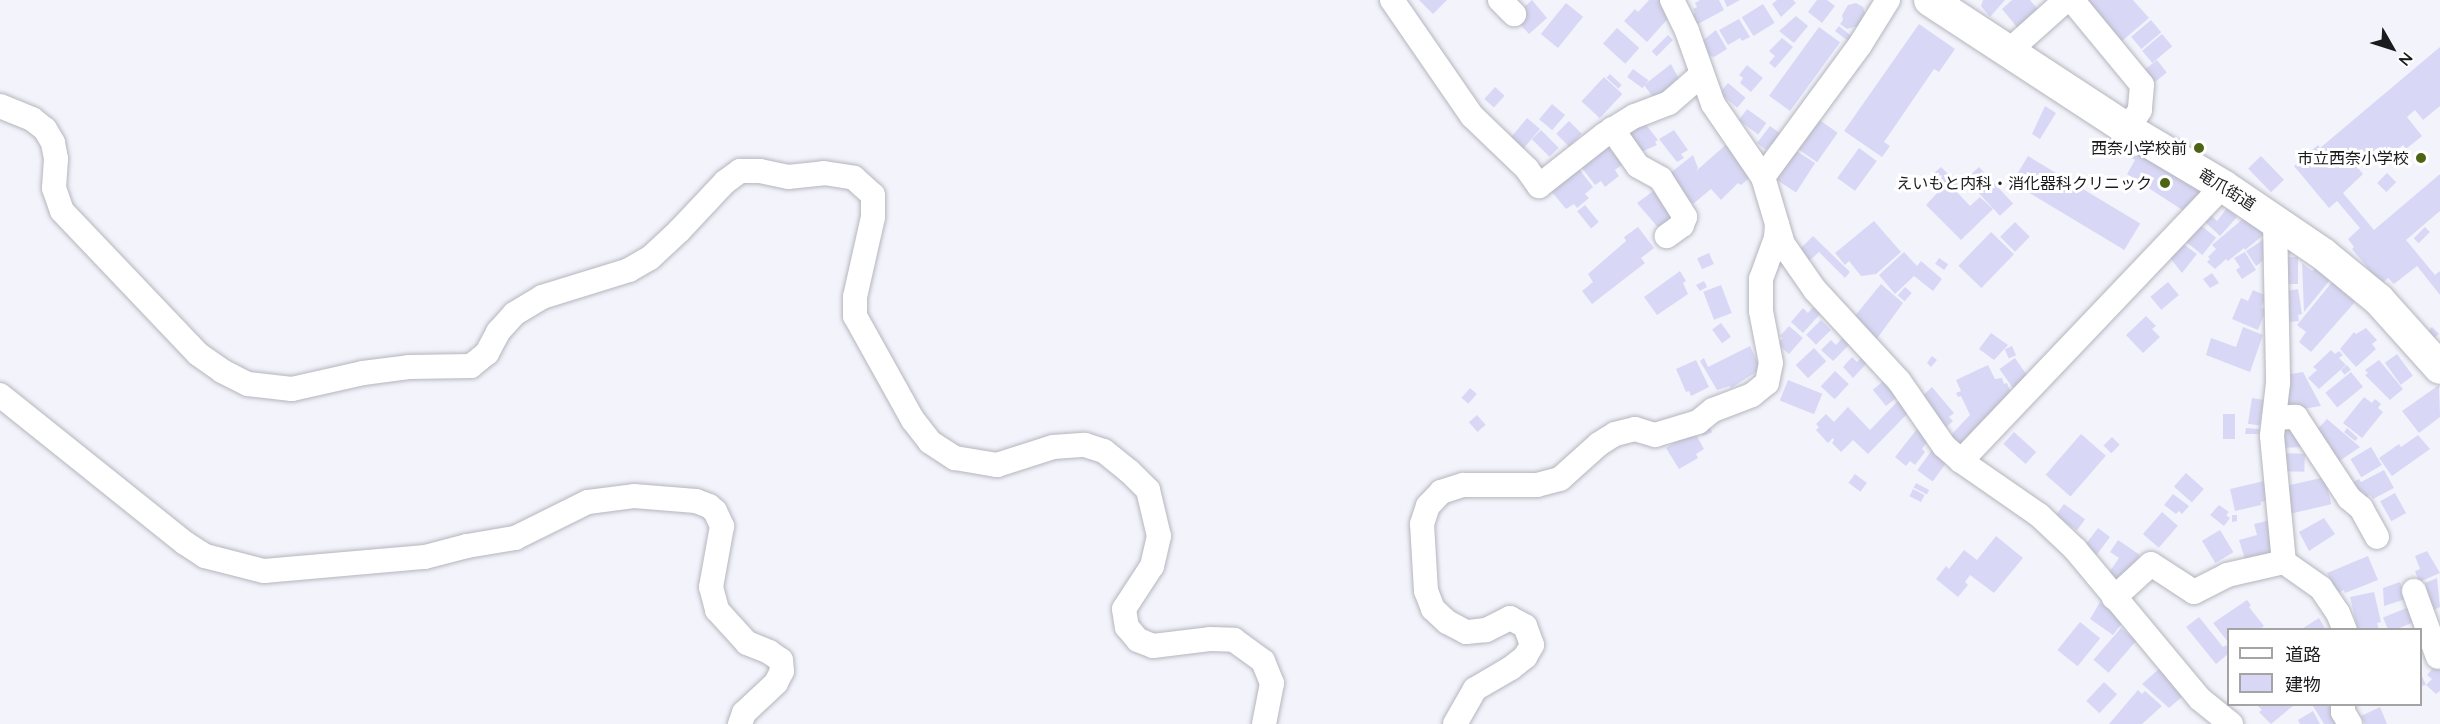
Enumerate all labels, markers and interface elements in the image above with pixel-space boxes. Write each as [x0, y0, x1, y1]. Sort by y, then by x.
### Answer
north arrow [2362, 18, 2422, 78]
text: N [2395, 48, 2417, 70]
place label: 西奈小学校前 [2091, 138, 2187, 158]
marker: 西奈小学校前 [2192, 141, 2206, 155]
place label: 市立西奈小学校 [2297, 148, 2409, 168]
marker: 市立西奈小学校 [2414, 151, 2428, 165]
street label: 竜爪街道 [2195, 164, 2259, 214]
place label: えいもと内科・消化器科クリニック [1896, 173, 2152, 193]
marker: えいもと内科・消化器科クリニック [2156, 174, 2174, 192]
legend [2227, 628, 2422, 706]
text: 道路 [2285, 643, 2321, 666]
text: 建物 [2285, 673, 2321, 696]

